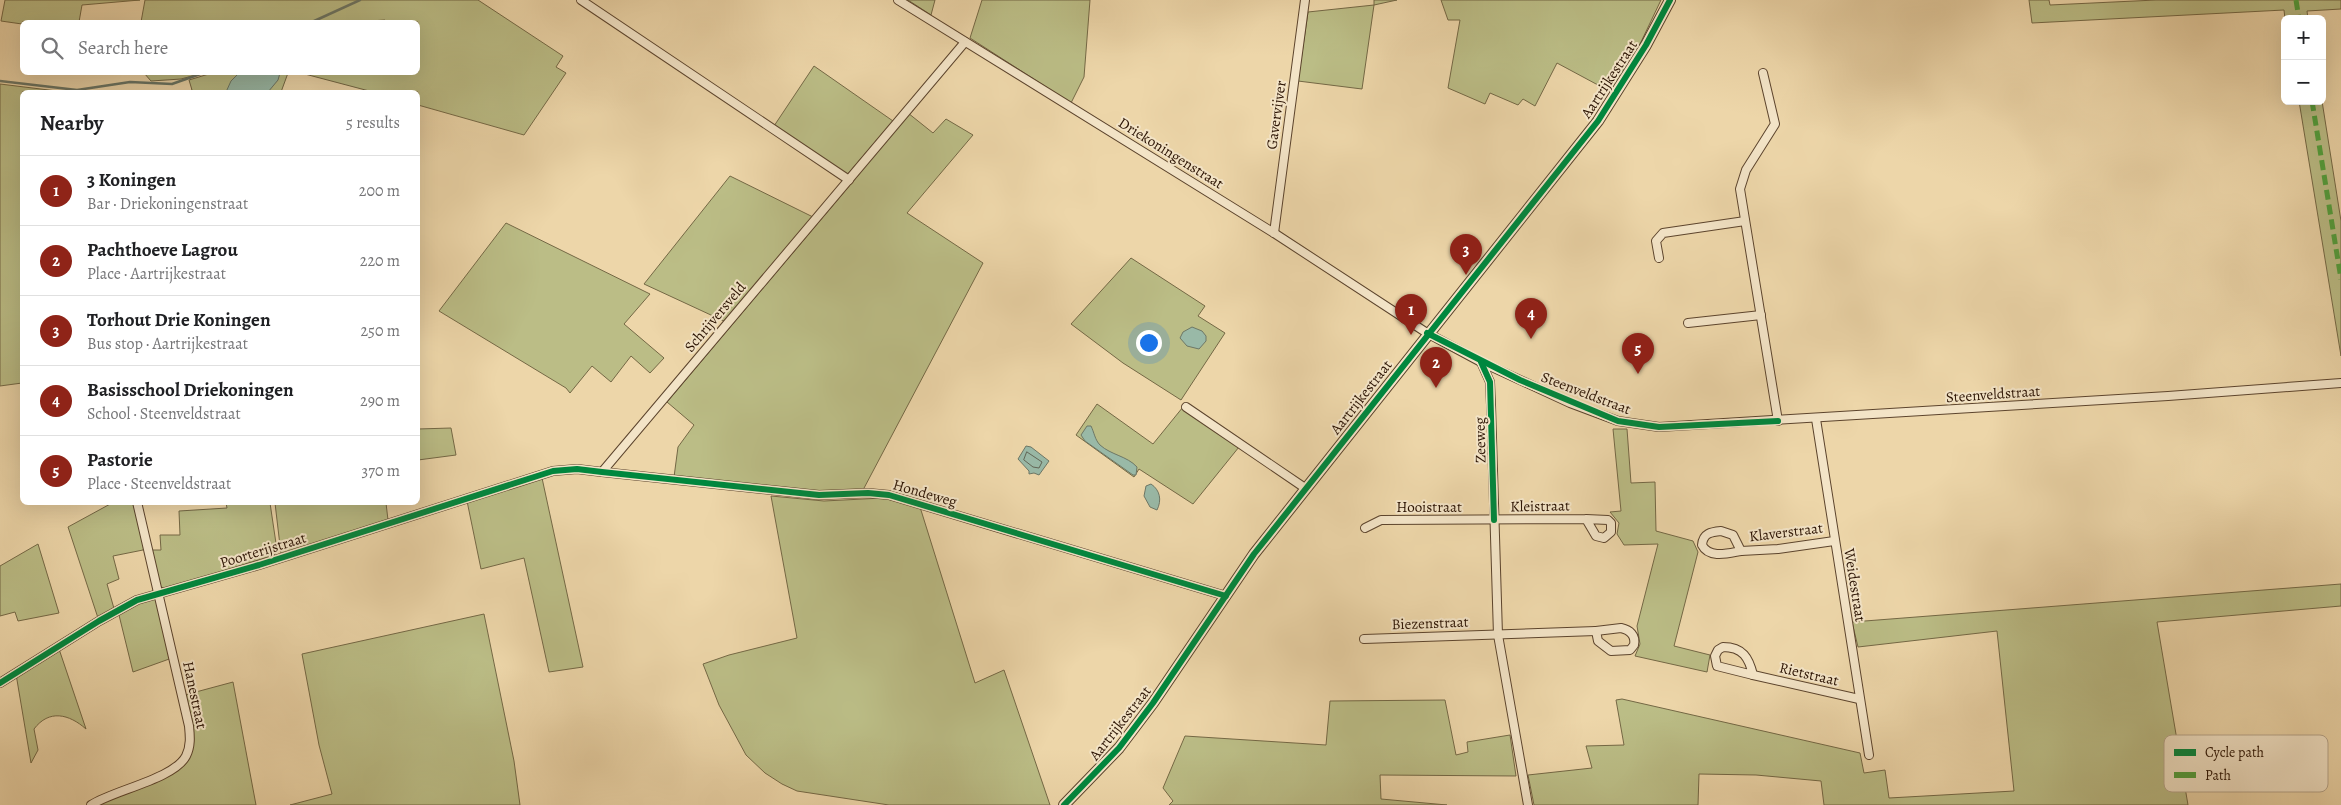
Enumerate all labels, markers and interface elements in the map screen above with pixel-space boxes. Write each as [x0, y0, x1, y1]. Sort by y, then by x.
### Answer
map controls [2281, 15, 2326, 105]
button: + [2281, 15, 2326, 60]
search box [20, 20, 420, 75]
icon: search [38, 34, 66, 62]
text: Search here [78, 35, 168, 61]
street label: Aartrijkestraat [1576, 36, 1642, 123]
button: − [2281, 60, 2326, 105]
street label: Gavervijver [1261, 79, 1291, 151]
text: Nearby [40, 109, 103, 137]
text: 5 results [346, 112, 400, 134]
street label: Driekoningenstraat [1115, 113, 1227, 193]
text: 3 Koningen [87, 167, 176, 193]
text: 1 [53, 180, 59, 202]
text: 200 m [359, 180, 400, 202]
text: Bar · Driekoningenstraat [87, 193, 248, 215]
pin: 3 [1450, 234, 1482, 275]
text: Pachthoeve Lagrou [87, 237, 238, 263]
text: 2 [52, 250, 60, 272]
text: 220 m [360, 250, 400, 272]
text: Place · Aartrijkestraat [87, 263, 226, 285]
street label: Schrijversveld [680, 277, 751, 356]
pin: 1 [1395, 294, 1427, 335]
pin: 4 [1515, 298, 1547, 339]
text: Torhout Drie Koningen [87, 307, 271, 333]
text: 3 [53, 320, 59, 342]
text: 250 m [361, 320, 400, 342]
your location [1136, 330, 1162, 356]
text: Bus stop · Aartrijkestraat [87, 333, 248, 355]
pin: 5 [1622, 333, 1654, 374]
pin: 2 [1420, 347, 1452, 388]
street label: Aartrijkestraat [1325, 356, 1396, 439]
street label: Steenveldstraat [1538, 367, 1634, 419]
text: Basisschool Driekoningen [87, 377, 294, 403]
street label: Steenveldstraat [1945, 381, 2041, 407]
text: 4 [52, 390, 60, 412]
text: 290 m [360, 390, 400, 412]
text: School · Steenveldstraat [87, 403, 241, 425]
street label: Zeeweg [1470, 416, 1490, 463]
text: Pastorie [87, 447, 153, 473]
text: 5 [53, 460, 59, 482]
text: 370 m [362, 460, 400, 482]
text: Place · Steenveldstraat [87, 473, 231, 495]
street label: Hondeweg [891, 474, 960, 512]
street label: Kleistraat [1510, 495, 1570, 517]
street label: Hooistraat [1396, 497, 1462, 517]
street label: Klaverstraat [1748, 518, 1824, 546]
street label: Poorterijstraat [217, 527, 309, 573]
street label: Weidestraat [1839, 546, 1871, 623]
street label: Biezenstraat [1391, 612, 1469, 634]
street label: Rietstraat [1777, 657, 1841, 691]
street label: Hanestraat [178, 659, 212, 731]
street label: Aartrijkestraat [1084, 682, 1155, 765]
legend [2164, 735, 2328, 792]
text: Cycle path [2205, 743, 2265, 762]
text: Path [2205, 766, 2232, 785]

